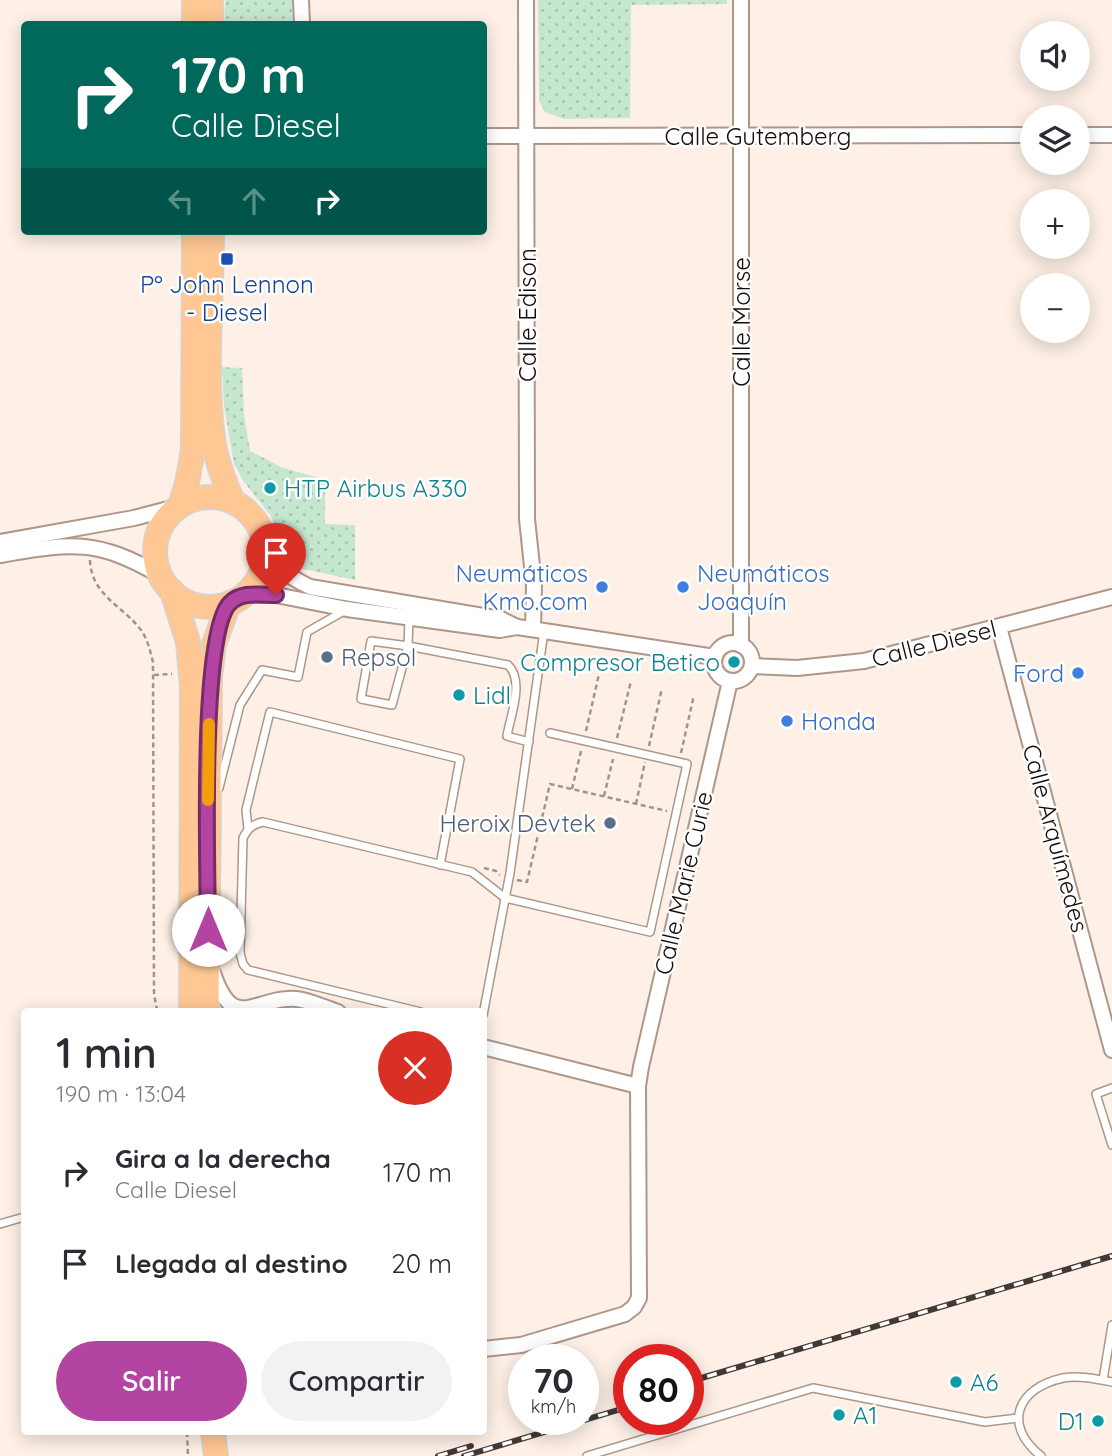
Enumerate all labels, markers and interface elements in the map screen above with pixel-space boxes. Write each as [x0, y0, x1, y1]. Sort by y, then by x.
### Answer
map controls [1020, 21, 1090, 343]
button: sound [1020, 21, 1090, 91]
text: 170 m [171, 44, 306, 105]
icon: right [56, 49, 147, 140]
text: Calle Diesel [171, 105, 341, 145]
button: layers [1020, 105, 1090, 175]
street label: Calle Gutemberg [665, 121, 851, 151]
icon: left [162, 182, 200, 220]
icon: ahead [235, 182, 273, 220]
icon: right [308, 182, 346, 220]
button: + [1020, 189, 1090, 259]
street label: Calle Edison [512, 248, 542, 382]
marker: Pº John Lennon - Diesel [219, 251, 235, 267]
street label: Calle Morse [726, 257, 756, 387]
place label: Pº John Lennon - Diesel [140, 269, 314, 327]
button: − [1020, 273, 1090, 343]
place label: HTP Airbus A330 [284, 473, 468, 503]
marker: HTP Airbus A330 [262, 480, 278, 496]
pin [246, 523, 306, 595]
icon: arrive [257, 534, 295, 572]
place label: Neumáticos Kmo.com [455, 558, 588, 616]
place label: Neumáticos Joaquín [697, 558, 830, 616]
marker: Neumáticos Kmo.com [594, 579, 610, 595]
marker: Neumáticos Joaquín [675, 579, 691, 595]
street label: Calle Diesel [869, 613, 999, 673]
place label: Repsol [341, 642, 416, 672]
place label: Compresor Betico [520, 647, 720, 677]
marker: Repsol [319, 649, 335, 665]
marker: Compresor Betico [726, 654, 742, 670]
place label: Ford [1013, 658, 1064, 688]
marker: Ford [1070, 665, 1086, 681]
place label: Lidl [473, 680, 511, 710]
marker: Lidl [451, 687, 467, 703]
place label: Honda [801, 706, 876, 736]
marker: Honda [779, 713, 795, 729]
street label: Calle Arquímedes [1016, 741, 1096, 935]
street label: Calle Marie Curie [647, 788, 719, 978]
place label: Heroix Devtek [439, 808, 596, 838]
marker: Heroix Devtek [602, 815, 618, 831]
position arrow [171, 893, 245, 967]
text: 1 min [56, 1026, 157, 1079]
button: close [378, 1031, 452, 1105]
text: 190 m · 13:04 [56, 1079, 186, 1108]
text: Gira a la derecha [115, 1142, 331, 1175]
icon: right [56, 1154, 94, 1192]
text: 170 m [383, 1156, 452, 1189]
text: Calle Diesel [115, 1175, 237, 1204]
icon: arrive [56, 1245, 94, 1283]
text: Llegada al destino [115, 1247, 348, 1280]
text: 20 m [391, 1247, 452, 1280]
button: Salir [56, 1341, 247, 1421]
button: Compartir [261, 1341, 452, 1421]
speed limit sign: 80 [613, 1344, 704, 1435]
text: 70 [533, 1358, 574, 1402]
place label: A6 [970, 1367, 999, 1397]
marker: A6 [948, 1374, 964, 1390]
text: km/h [531, 1395, 576, 1418]
place label: A1 [853, 1400, 877, 1430]
place label: D1 [1058, 1406, 1084, 1436]
marker: A1 [831, 1407, 847, 1423]
marker: D1 [1090, 1413, 1106, 1429]

